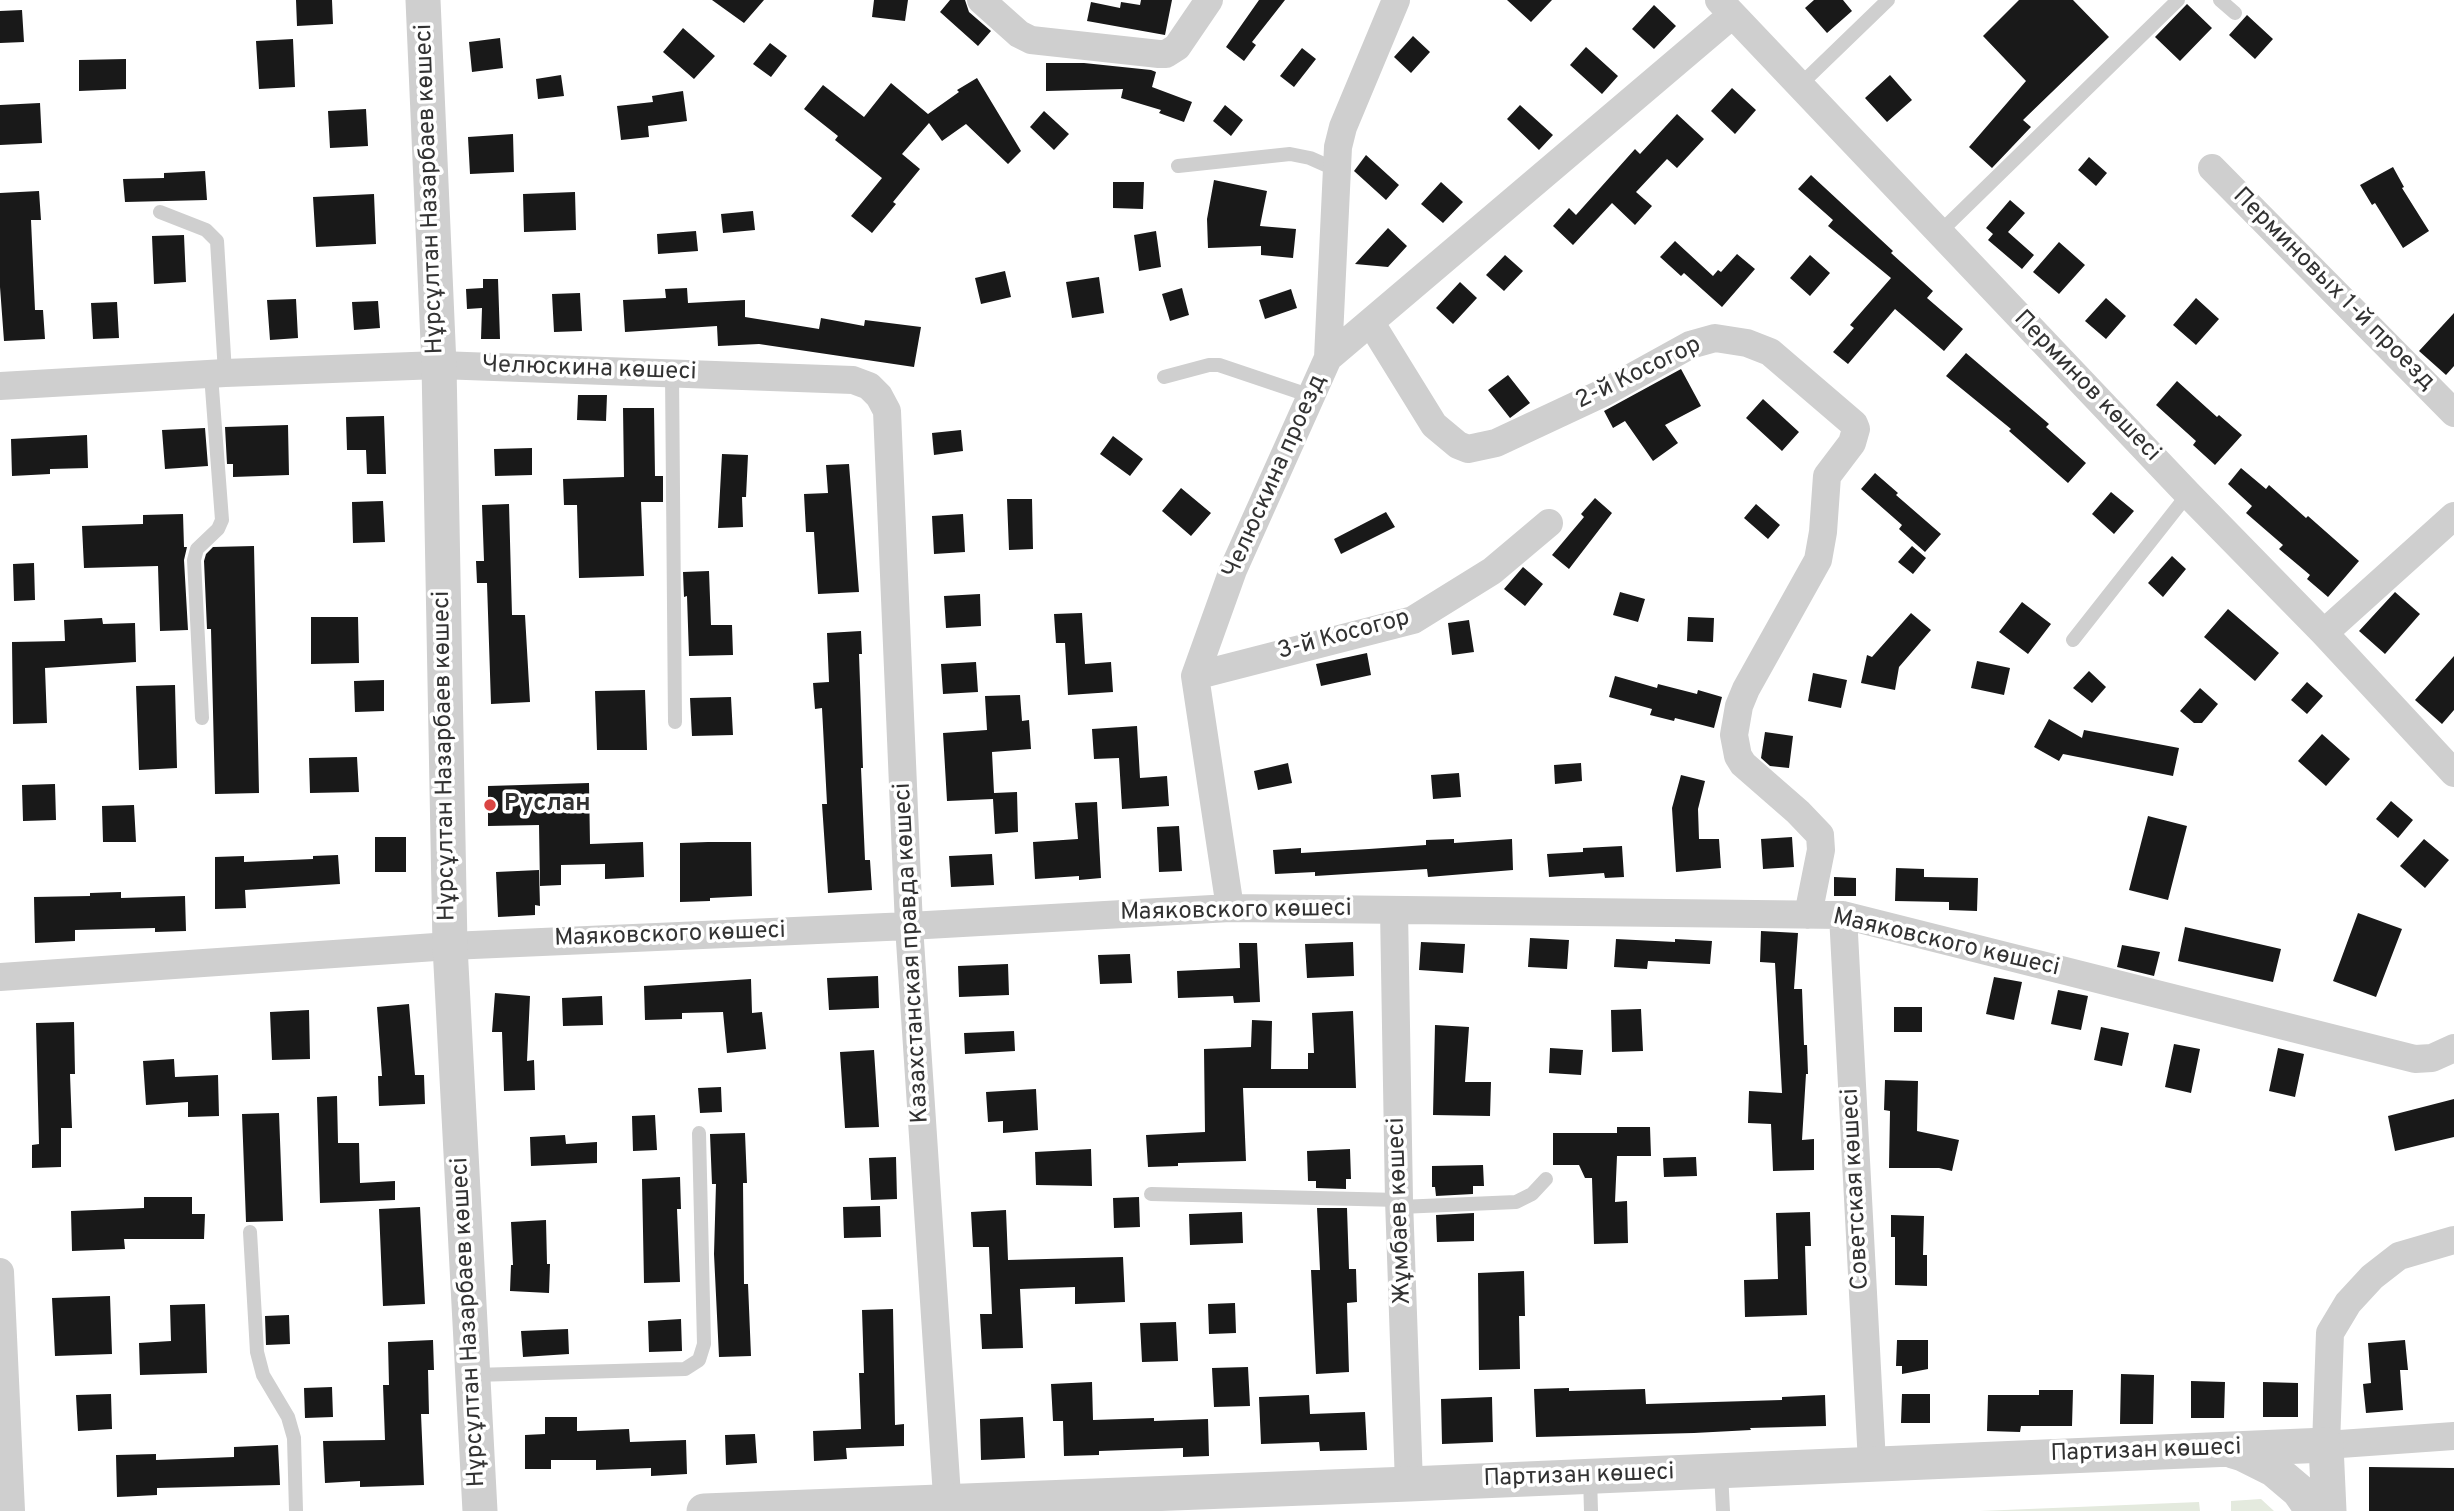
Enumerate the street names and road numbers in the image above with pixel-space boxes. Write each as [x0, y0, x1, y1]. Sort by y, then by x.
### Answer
street label: Нұрсұлтан Назарбаев көшесі [411, 23, 451, 355]
street label: Перминовых 1-й проезд [2226, 183, 2440, 397]
street label: Перминов көшесі [2007, 306, 2165, 468]
street label: 2-й Косогор [1572, 331, 1706, 417]
street label: Челюскина көшесі [481, 352, 697, 388]
street label: Челюскина проезд [1218, 371, 1334, 583]
street label: Нұрсұлтан Назарбаев көшесі [429, 591, 463, 921]
street label: 3-й Косогор [1275, 605, 1413, 667]
street label: Казахстанская правда көшесі [890, 782, 936, 1124]
street label: Маяковского көшесі [1120, 896, 1352, 928]
street label: Маяковского көшесі [1830, 904, 2062, 984]
street label: Маяковского көшесі [554, 918, 786, 954]
street label: Советская көшесі [1837, 1087, 1877, 1291]
street label: Жұмбаев көшесі [1383, 1117, 1419, 1305]
street label: Нұрсұлтан Назарбаев көшесі [447, 1156, 493, 1488]
street label: Партизан көшесі [2050, 1434, 2242, 1470]
street label: Партизан көшесі [1483, 1459, 1675, 1495]

